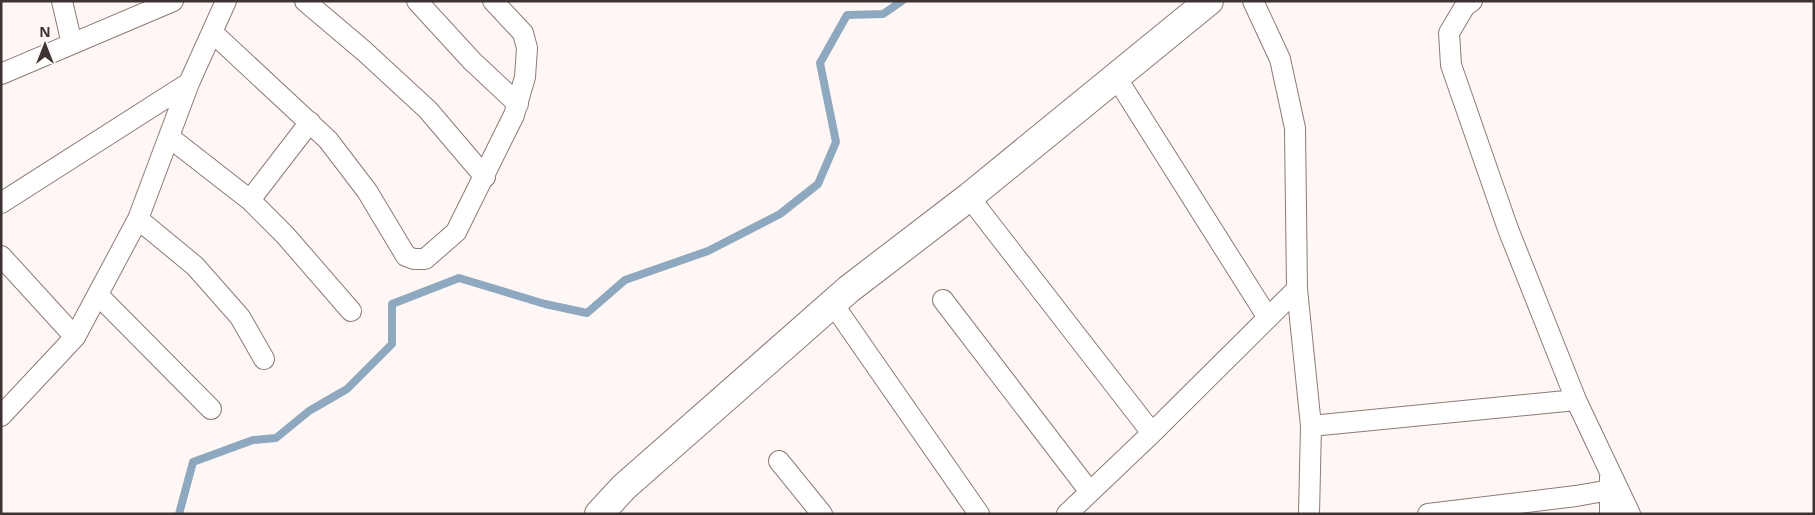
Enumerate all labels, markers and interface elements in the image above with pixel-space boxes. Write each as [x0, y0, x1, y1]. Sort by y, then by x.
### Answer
north arrow [20, 20, 70, 70]
text: N [39, 22, 51, 41]

